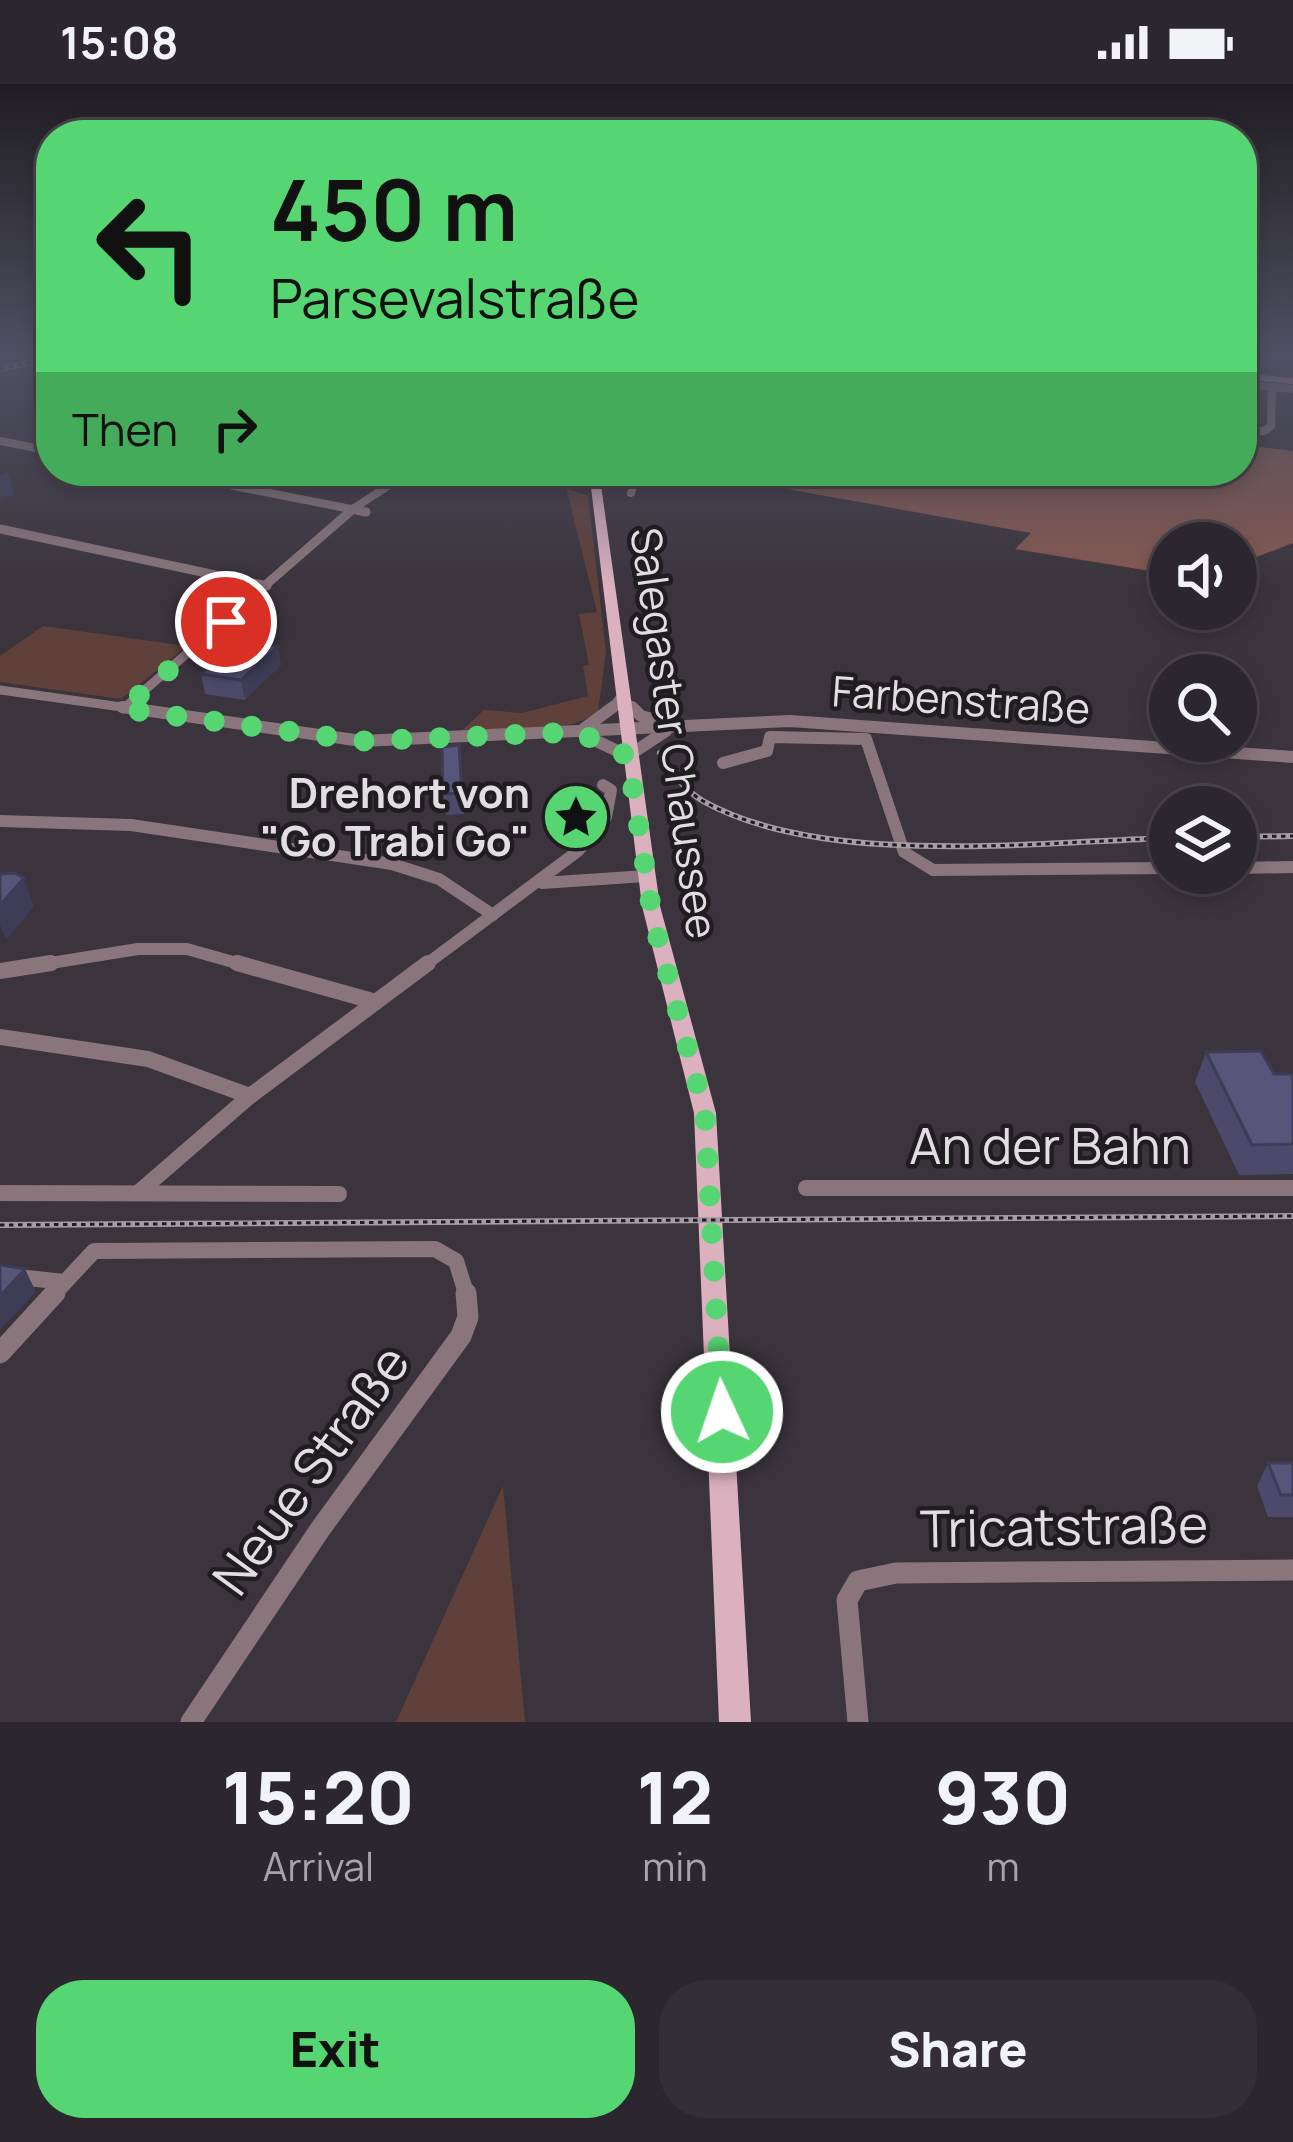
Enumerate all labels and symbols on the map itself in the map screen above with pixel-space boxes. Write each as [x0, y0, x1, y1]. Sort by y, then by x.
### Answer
street label: Salegaster Chaussee [617, 524, 733, 942]
pin [175, 571, 277, 673]
street label: Farbenstraße [830, 661, 1092, 737]
place label: Drehort von "Go Trabi Go" [260, 763, 530, 869]
place icon: Drehort von "Go Trabi Go" [541, 782, 611, 852]
street label: An der Bahn [909, 1110, 1191, 1179]
street label: Neue Straße [196, 1330, 424, 1608]
position arrow [659, 1349, 785, 1475]
street label: Tricatstraße [919, 1488, 1209, 1563]

